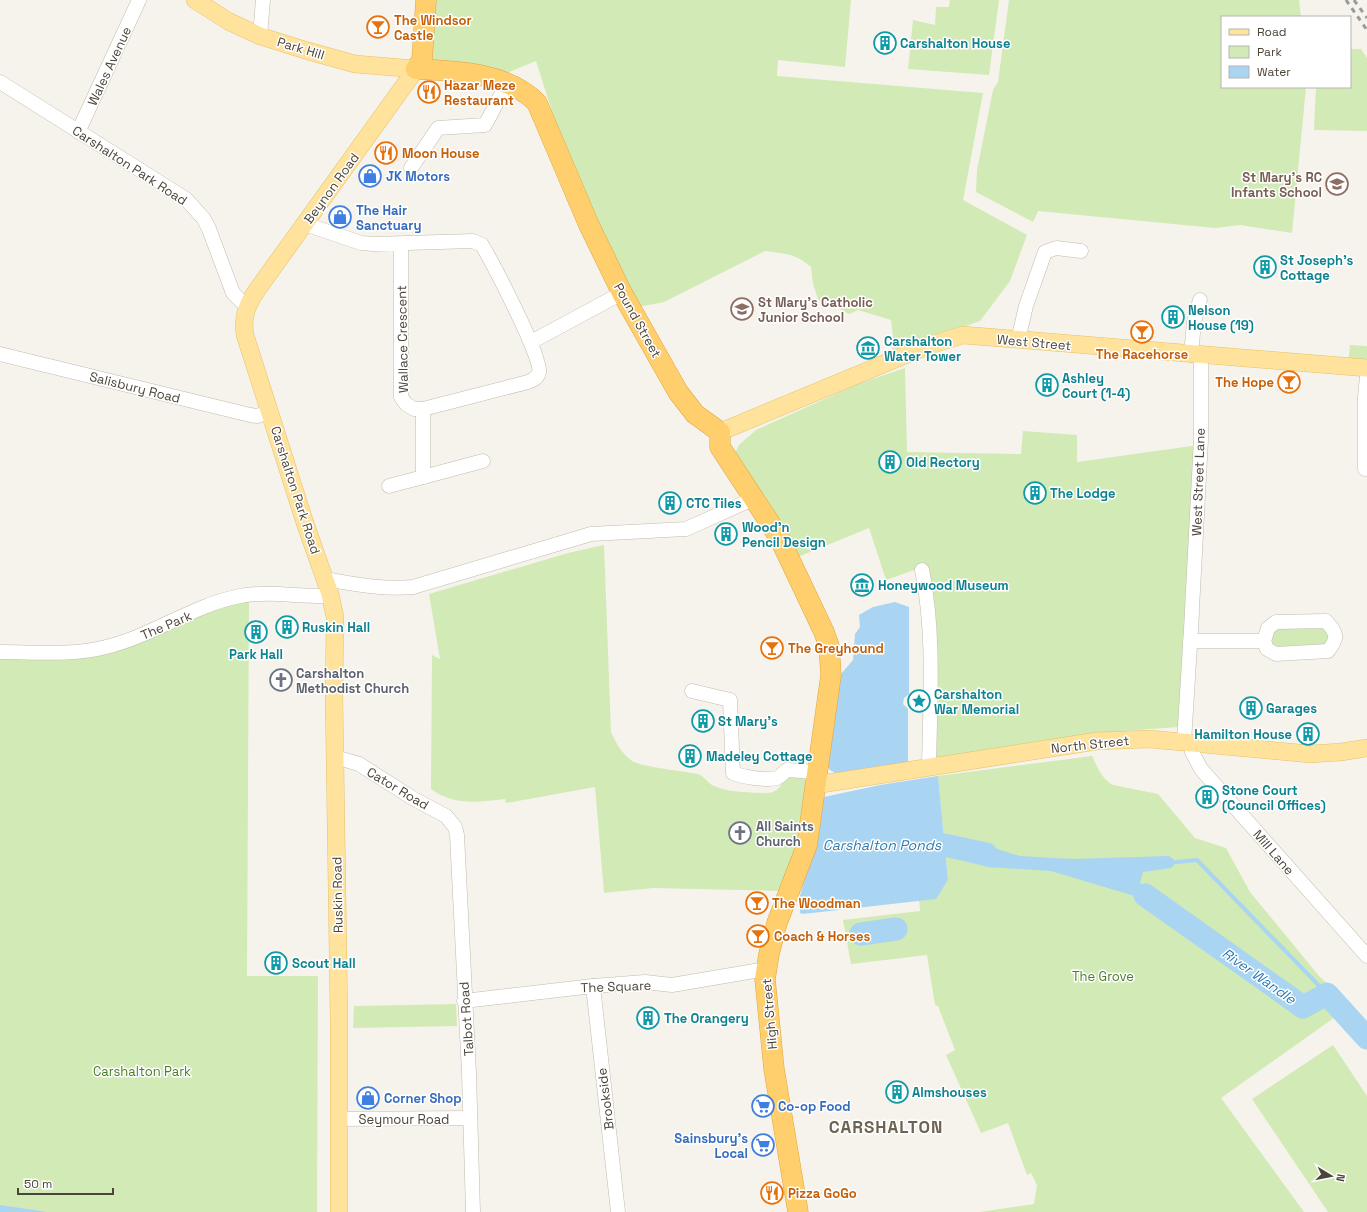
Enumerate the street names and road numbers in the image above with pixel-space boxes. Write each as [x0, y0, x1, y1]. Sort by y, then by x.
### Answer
street label: Wales Avenue [84, 24, 135, 109]
street label: Park Hill [275, 33, 327, 64]
street label: Carshalton Park Road [69, 122, 190, 209]
street label: Beynon Road [300, 150, 363, 227]
street label: Pound Street [610, 280, 665, 361]
street label: Wallace Crescent [393, 285, 412, 393]
street label: West Street [996, 331, 1072, 354]
street label: Salisbury Road [88, 368, 182, 407]
street label: Carshalton Park Road [267, 424, 324, 556]
street label: West Street Lane [1188, 428, 1209, 536]
street label: The Park [138, 607, 194, 644]
street label: North Street [1050, 732, 1130, 757]
street label: Cator Road [364, 763, 432, 814]
street label: Mill Lane [1249, 826, 1298, 878]
street label: Ruskin Road [328, 857, 347, 933]
street label: The Square [580, 977, 652, 996]
street label: High Street [758, 978, 781, 1050]
street label: Talbot Road [455, 981, 478, 1057]
street label: Brookside [593, 1067, 618, 1131]
street label: Seymour Road [359, 1111, 449, 1128]

